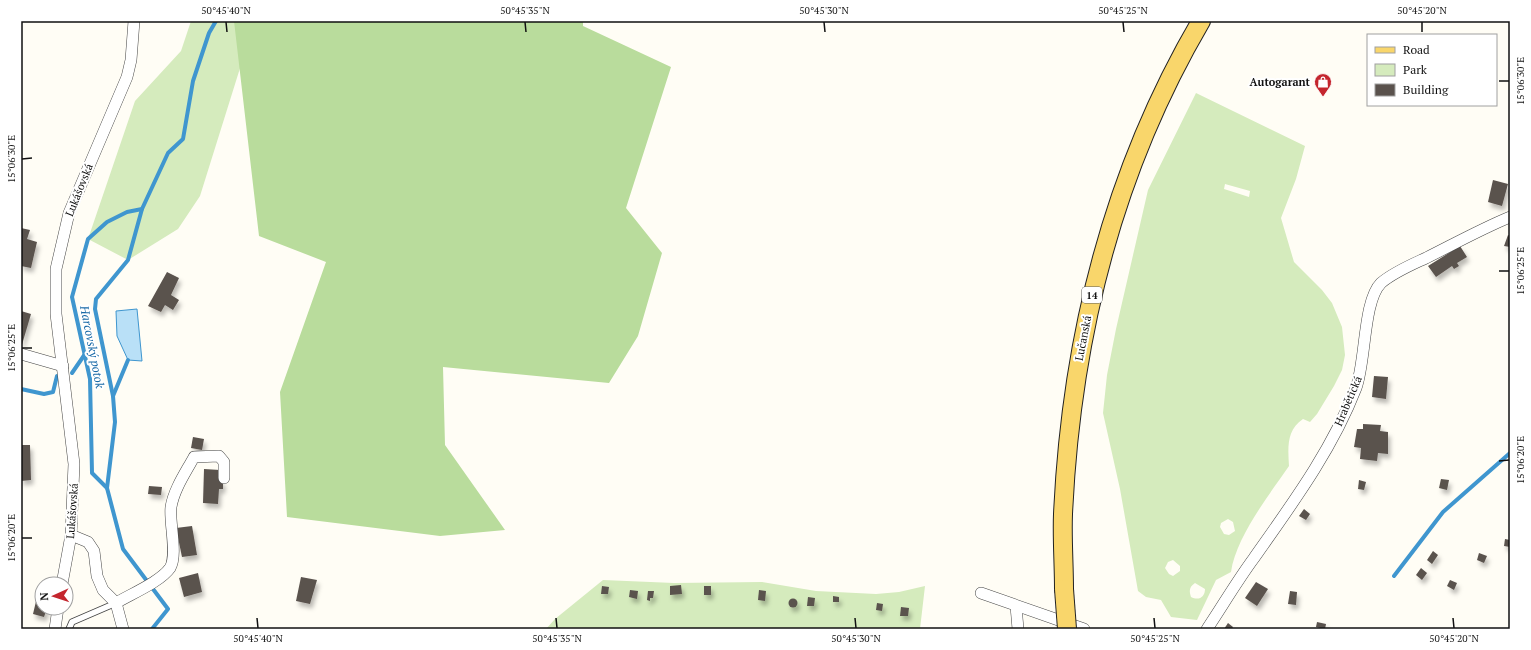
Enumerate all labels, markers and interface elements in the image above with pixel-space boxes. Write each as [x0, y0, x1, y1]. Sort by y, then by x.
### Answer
text: 50°45'40"N [201, 4, 251, 17]
text: 50°45'35"N [500, 4, 550, 17]
text: 50°45'30"N [799, 4, 849, 17]
text: 50°45'25"N [1098, 4, 1148, 17]
text: 50°45'20"N [1397, 4, 1447, 17]
legend [1367, 34, 1497, 106]
text: Road [1403, 42, 1430, 57]
text: 15°06'30"E [1514, 57, 1527, 105]
text: Park [1403, 62, 1428, 77]
shop icon: Autogarant [1313, 72, 1333, 97]
place label: Autogarant [1250, 75, 1311, 89]
text: Building [1403, 82, 1449, 97]
text: 15°06'30"E [5, 135, 18, 183]
street label: Lukášovská [62, 161, 96, 218]
text: 15°06'25"E [1514, 247, 1527, 295]
road number: 14 [1082, 287, 1102, 303]
water label: Harcovský potok [77, 303, 108, 390]
street label: Lučanská [1072, 314, 1094, 362]
text: 15°06'25"E [5, 324, 18, 372]
street label: Hrabětická [1331, 373, 1365, 428]
text: 15°06'20"E [1514, 436, 1527, 484]
street label: Lukášovská [63, 482, 81, 539]
text: 15°06'20"E [5, 514, 18, 562]
north arrow [34, 576, 74, 616]
text: N [37, 591, 51, 601]
text: 50°45'40"N [233, 632, 283, 645]
text: 50°45'35"N [532, 632, 582, 645]
text: 50°45'30"N [831, 632, 881, 645]
text: 50°45'25"N [1130, 632, 1180, 645]
text: 50°45'20"N [1429, 632, 1479, 645]

